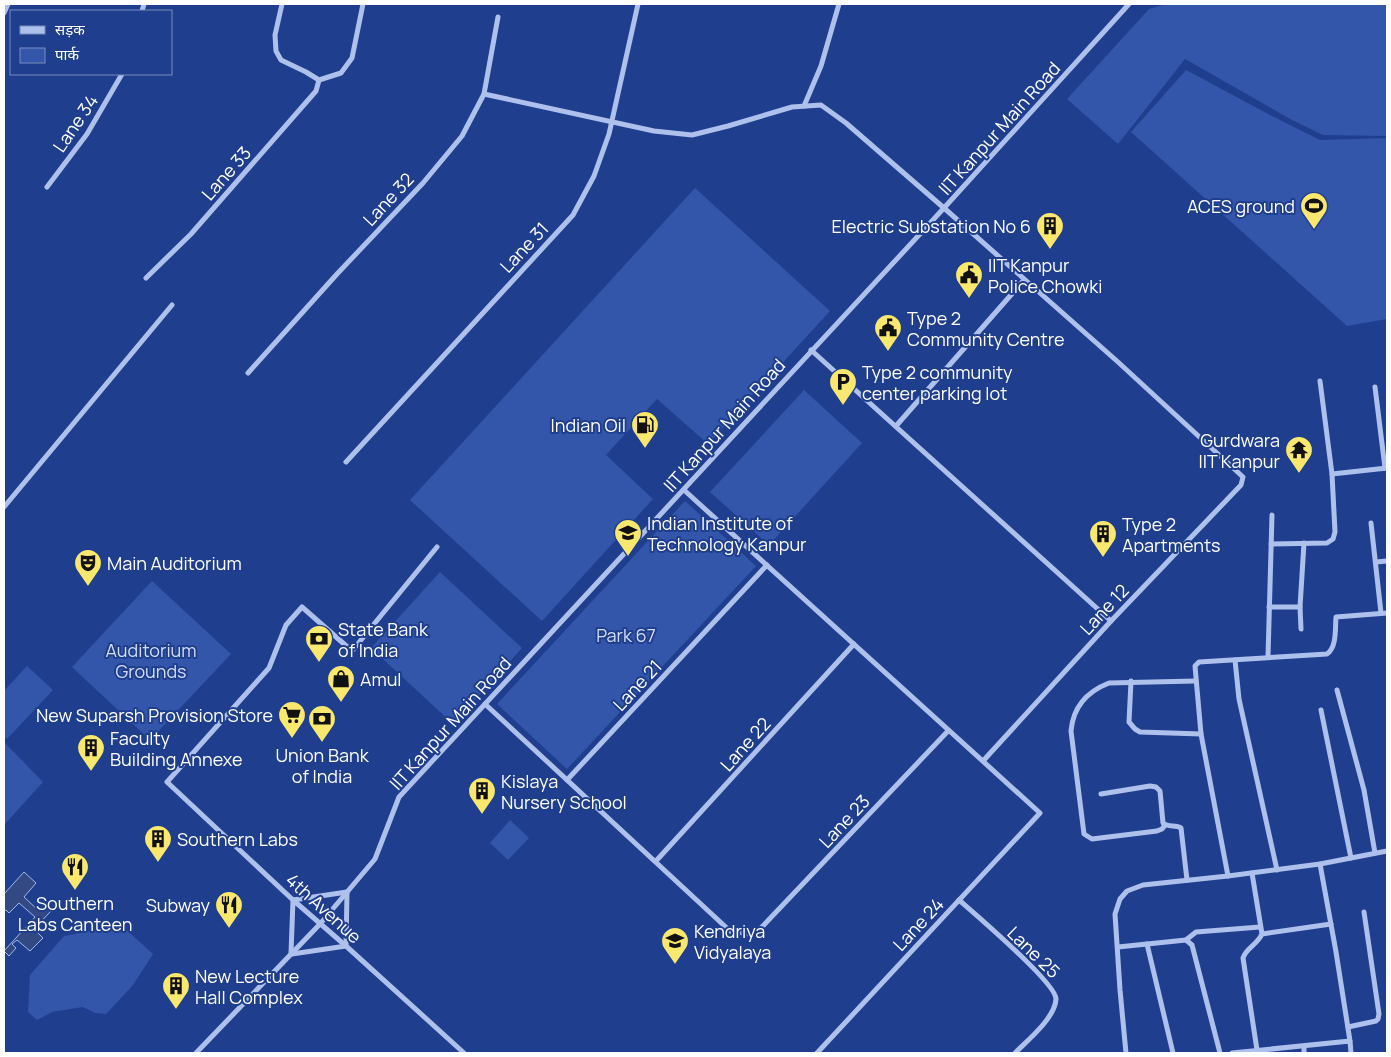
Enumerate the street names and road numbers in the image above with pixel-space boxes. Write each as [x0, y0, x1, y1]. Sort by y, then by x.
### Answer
street label: IIT Kanpur Main Road [933, 56, 1065, 200]
street label: Lane 34 [47, 90, 103, 156]
street label: Lane 33 [196, 141, 256, 205]
street label: Lane 32 [357, 167, 419, 231]
street label: Lane 31 [494, 217, 554, 277]
street label: IIT Kanpur Main Road [658, 353, 790, 497]
street label: Lane 12 [1074, 578, 1134, 640]
street label: IIT Kanpur Main Road [384, 651, 516, 795]
street label: Lane 21 [607, 654, 667, 716]
street label: Lane 22 [715, 712, 775, 776]
street label: Lane 23 [813, 789, 875, 853]
street label: 4th Avenue [281, 868, 367, 948]
street label: Lane 24 [887, 892, 949, 956]
street label: Lane 25 [1002, 921, 1066, 983]

